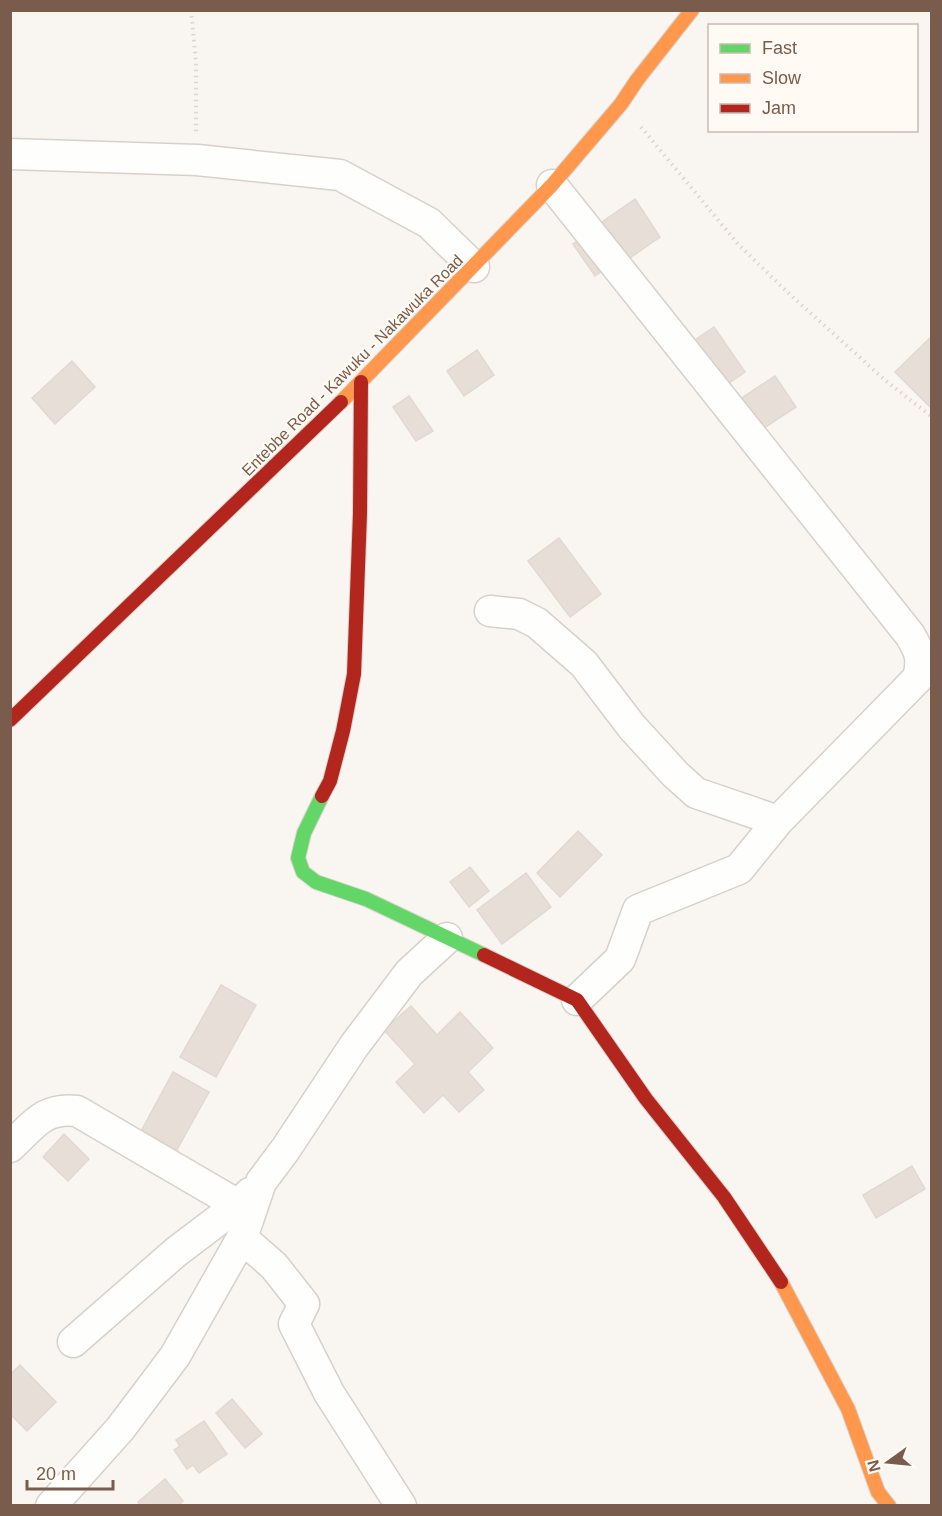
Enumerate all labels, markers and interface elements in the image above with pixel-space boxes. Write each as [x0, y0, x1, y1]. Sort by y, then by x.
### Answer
legend [708, 24, 918, 132]
text: Fast [762, 38, 797, 58]
text: Slow [762, 68, 802, 88]
text: Jam [762, 98, 796, 118]
street label: Entebbe Road - Kawuku - Nakawuka Road [238, 251, 466, 479]
north arrow [858, 1432, 918, 1492]
scale bar [27, 1453, 112, 1491]
text: N [864, 1458, 884, 1474]
text: 20 m [36, 1464, 76, 1484]

